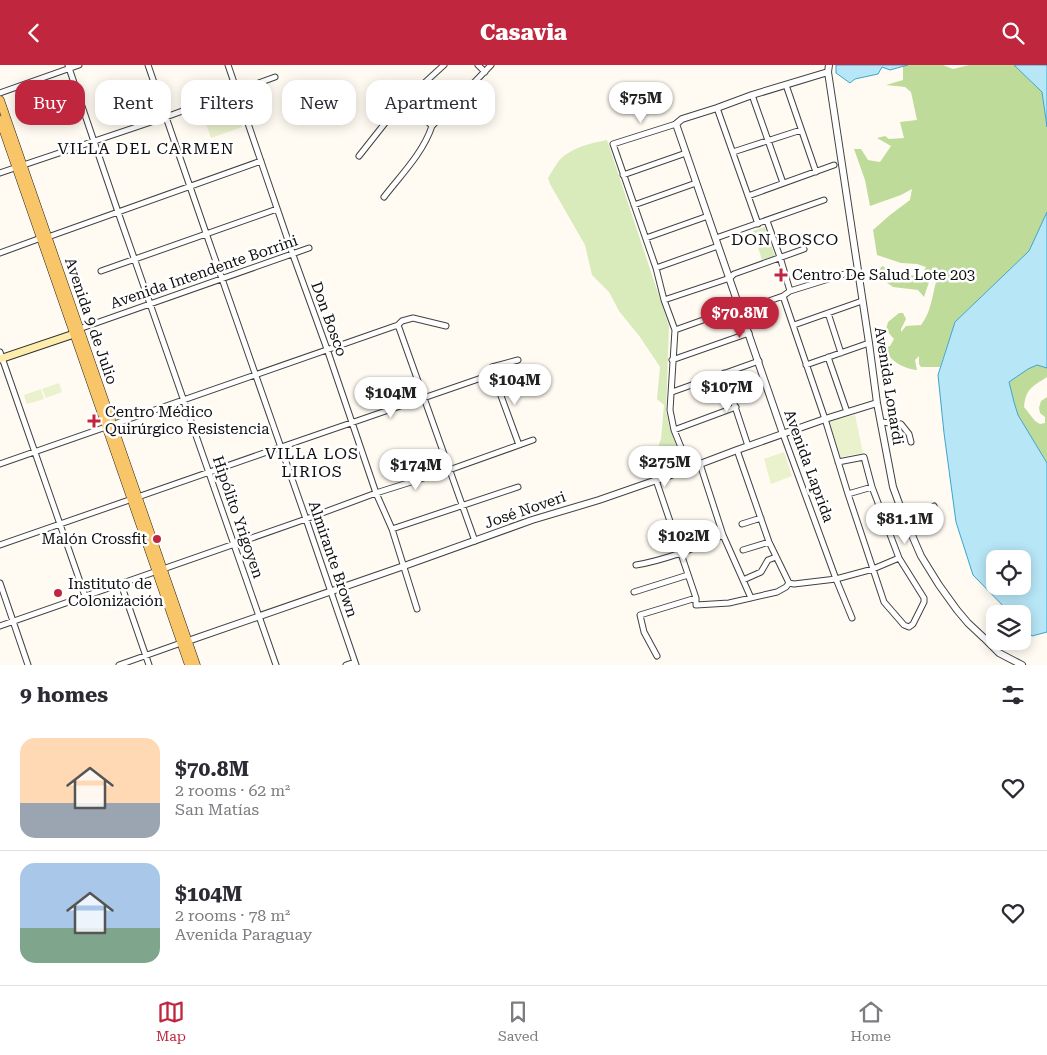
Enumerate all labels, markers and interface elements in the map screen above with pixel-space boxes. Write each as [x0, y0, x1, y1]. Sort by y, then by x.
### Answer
icon: back [20, 19, 48, 47]
icon: search [999, 19, 1027, 47]
text: Casavia [480, 20, 567, 45]
chip: Buy [15, 80, 85, 125]
chip: Rent [95, 80, 171, 125]
chip: Filters [181, 80, 272, 125]
chip: New [282, 80, 356, 125]
chip: Apartment [366, 80, 495, 125]
pin: $75M [611, 82, 671, 124]
text: $75M [620, 88, 662, 107]
district label: VILLA DEL CARMEN [58, 139, 234, 158]
district label: DON BOSCO [731, 230, 839, 249]
street label: Avenida Intendente Borrini [108, 231, 300, 313]
street label: Avenida 9 de Julio [61, 255, 121, 387]
place label: Centro De Salud Lote 203 [792, 266, 975, 284]
marker: Centro De Salud Lote 203 [774, 268, 788, 282]
street label: Don Bosco [307, 279, 351, 359]
pin: $70.8M [699, 297, 781, 339]
text: $70.8M [712, 303, 768, 322]
street label: Avenida Lonardi [871, 326, 907, 447]
pin: $104M [480, 363, 550, 406]
text: $104M [489, 370, 541, 389]
pin: $107M [692, 371, 762, 413]
pin: $104M [356, 377, 426, 419]
text: $107M [701, 377, 753, 396]
text: $104M [365, 383, 417, 402]
place label: Centro Médico Quirúrgico Resistencia [105, 403, 269, 438]
street label: Avenida Laprida [780, 407, 838, 525]
marker: Centro Médico Quirúrgico Resistencia [87, 414, 101, 428]
district label: VILLA LOS LIRIOS [265, 444, 359, 481]
pin: $275M [630, 445, 700, 488]
pin: $174M [381, 449, 451, 491]
text: $275M [639, 452, 691, 471]
street label: Hipólito Yrigoyen [209, 453, 267, 581]
text: $174M [390, 455, 442, 474]
street label: José Noveri [482, 488, 568, 532]
street label: Almirante Brown [305, 498, 361, 620]
pin: $81.1M [864, 503, 946, 545]
text: $81.1M [877, 509, 933, 528]
pin: $102M [649, 519, 719, 562]
text: $102M [658, 526, 710, 545]
place label: Malón Crossfit [42, 530, 147, 548]
marker: Malón Crossfit [151, 533, 163, 545]
map controls [986, 550, 1031, 650]
button: locate [986, 550, 1031, 595]
place label: Instituto de Colonización [68, 575, 164, 610]
marker: Instituto de Colonización [52, 587, 64, 599]
button: layers [986, 605, 1031, 650]
icon: filters [999, 681, 1027, 709]
text: 9 homes [20, 683, 108, 707]
text: $70.8M [175, 757, 249, 781]
icon: home [60, 758, 120, 818]
icon: heart [999, 774, 1027, 802]
text: 2 rooms · 62 m² [175, 781, 290, 800]
text: San Matías [175, 800, 259, 819]
text: $104M [175, 882, 242, 906]
icon: home [60, 883, 120, 943]
icon: heart [999, 899, 1027, 927]
text: 2 rooms · 78 m² [175, 906, 290, 925]
text: Avenida Paraguay [175, 925, 312, 944]
tab: Map [156, 998, 186, 1044]
tab: Saved [498, 998, 538, 1044]
tab: Home [850, 998, 891, 1044]

